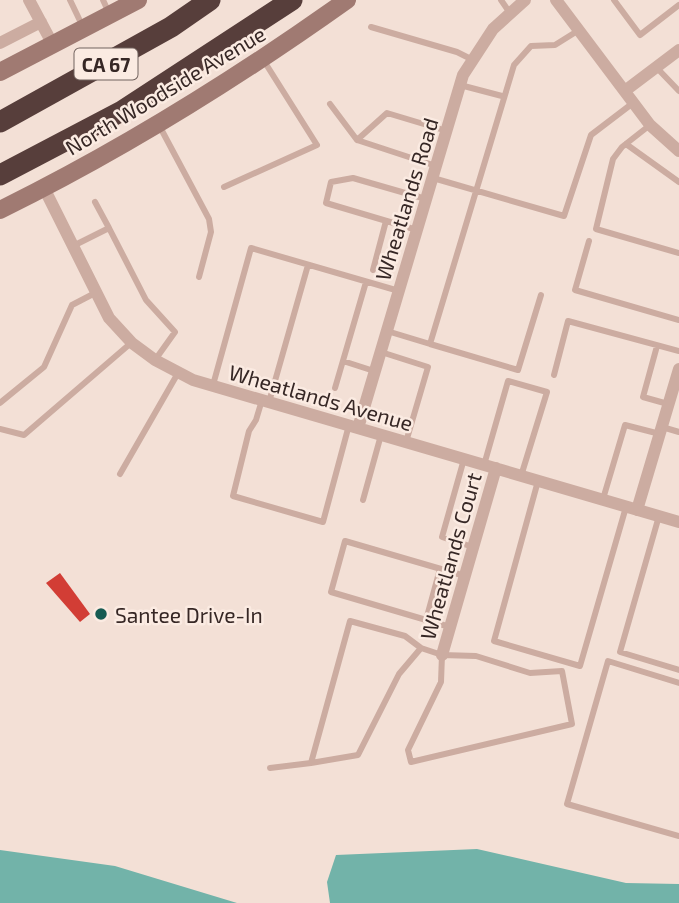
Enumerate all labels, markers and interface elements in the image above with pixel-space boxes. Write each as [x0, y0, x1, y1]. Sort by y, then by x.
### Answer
street label: North Woodside Avenue [60, 20, 270, 160]
road number: CA 67 [74, 48, 138, 80]
street label: Wheatlands Road [369, 115, 443, 283]
street label: Wheatlands Avenue [226, 359, 416, 435]
street label: Wheatlands Court [414, 470, 486, 642]
place label: Santee Drive-In [115, 602, 263, 627]
marker: Santee Drive-In [93, 606, 109, 622]

